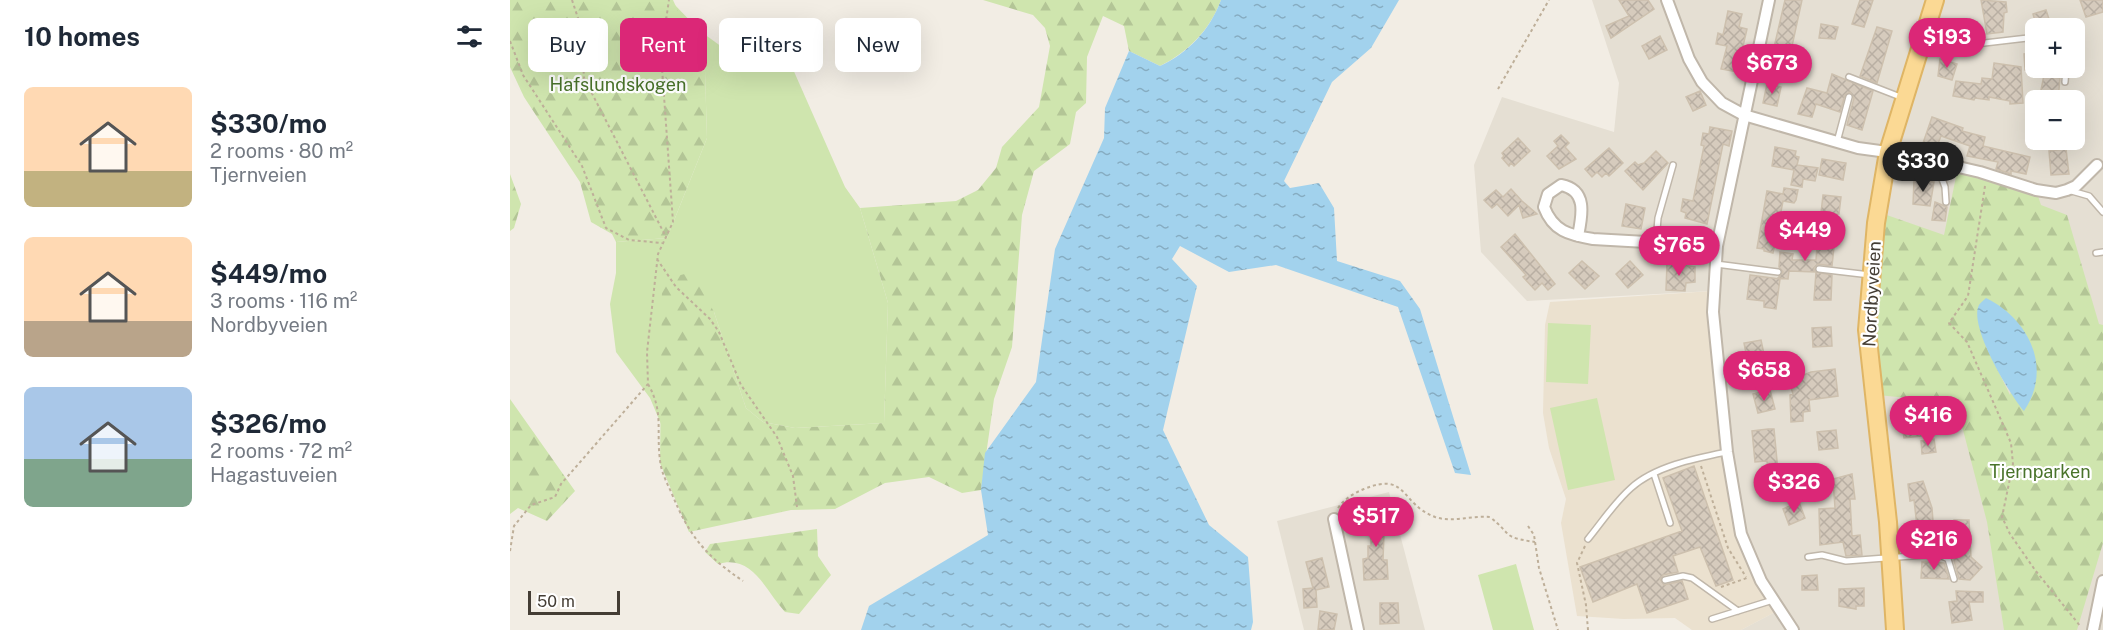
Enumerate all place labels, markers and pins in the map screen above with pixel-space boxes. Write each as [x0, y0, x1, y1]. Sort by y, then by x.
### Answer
pin: $193 [1911, 18, 1983, 69]
pin: $673 [1736, 44, 1808, 95]
pin: $330 [1887, 142, 1959, 193]
pin: $449 [1769, 211, 1841, 262]
pin: $765 [1643, 226, 1715, 277]
pin: $658 [1728, 351, 1800, 402]
pin: $416 [1892, 396, 1964, 447]
pin: $326 [1758, 463, 1830, 514]
pin: $517 [1340, 497, 1412, 548]
pin: $216 [1898, 520, 1970, 571]

